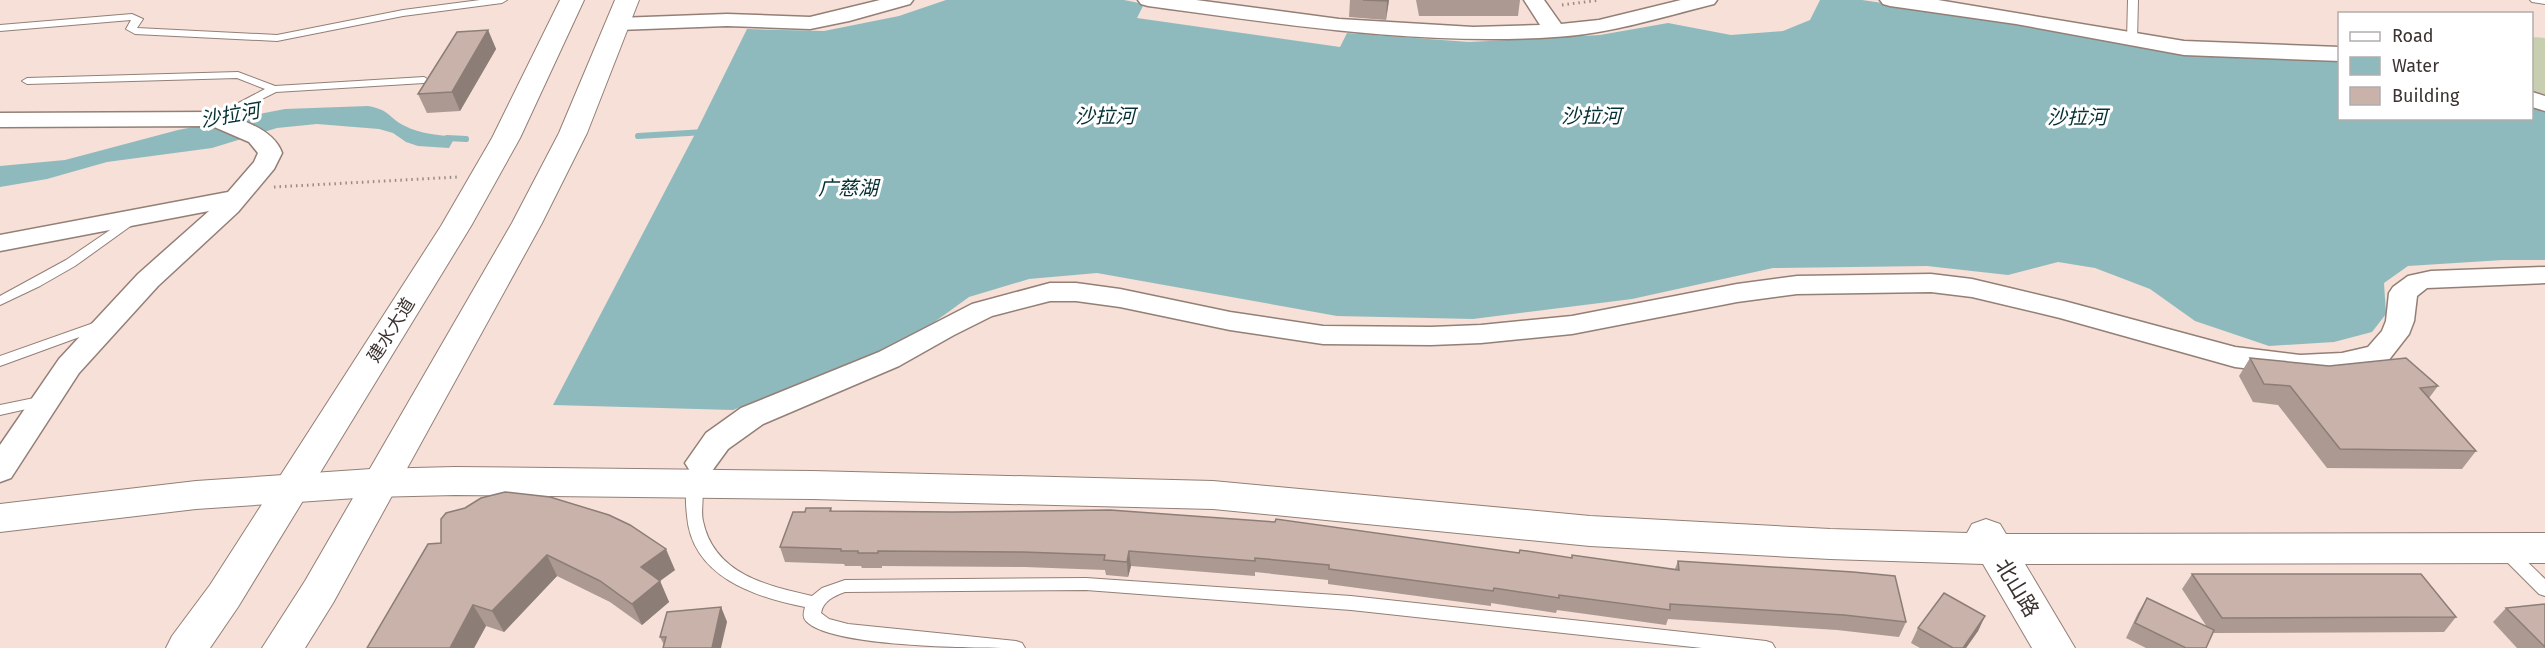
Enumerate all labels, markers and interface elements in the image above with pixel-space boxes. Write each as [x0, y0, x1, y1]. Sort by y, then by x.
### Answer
legend [2338, 12, 2533, 120]
text: Road [2392, 25, 2434, 47]
text: Water [2392, 55, 2439, 77]
text: Building [2392, 85, 2460, 107]
water label: 沙拉河 [198, 97, 266, 132]
water label: 沙拉河 [1075, 104, 1139, 128]
water label: 沙拉河 [1561, 104, 1625, 128]
water label: 沙拉河 [2047, 105, 2111, 129]
water label: 广慈湖 [818, 176, 881, 200]
street label: 建水大道 [363, 294, 419, 366]
street label: 北山路 [1990, 554, 2044, 622]

